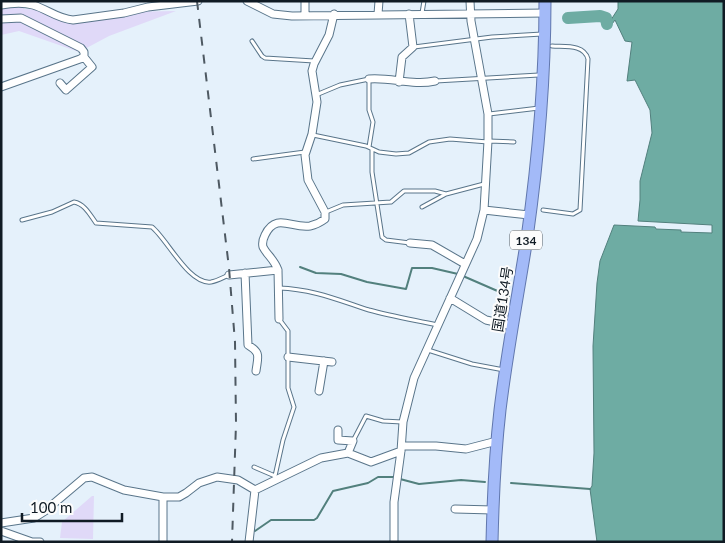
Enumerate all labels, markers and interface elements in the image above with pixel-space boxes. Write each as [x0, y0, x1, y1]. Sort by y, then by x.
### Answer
road number: 134 [510, 230, 542, 250]
street label: 国道134号 [488, 265, 516, 333]
scale bar [22, 490, 122, 522]
text: 100 m [30, 498, 72, 516]

